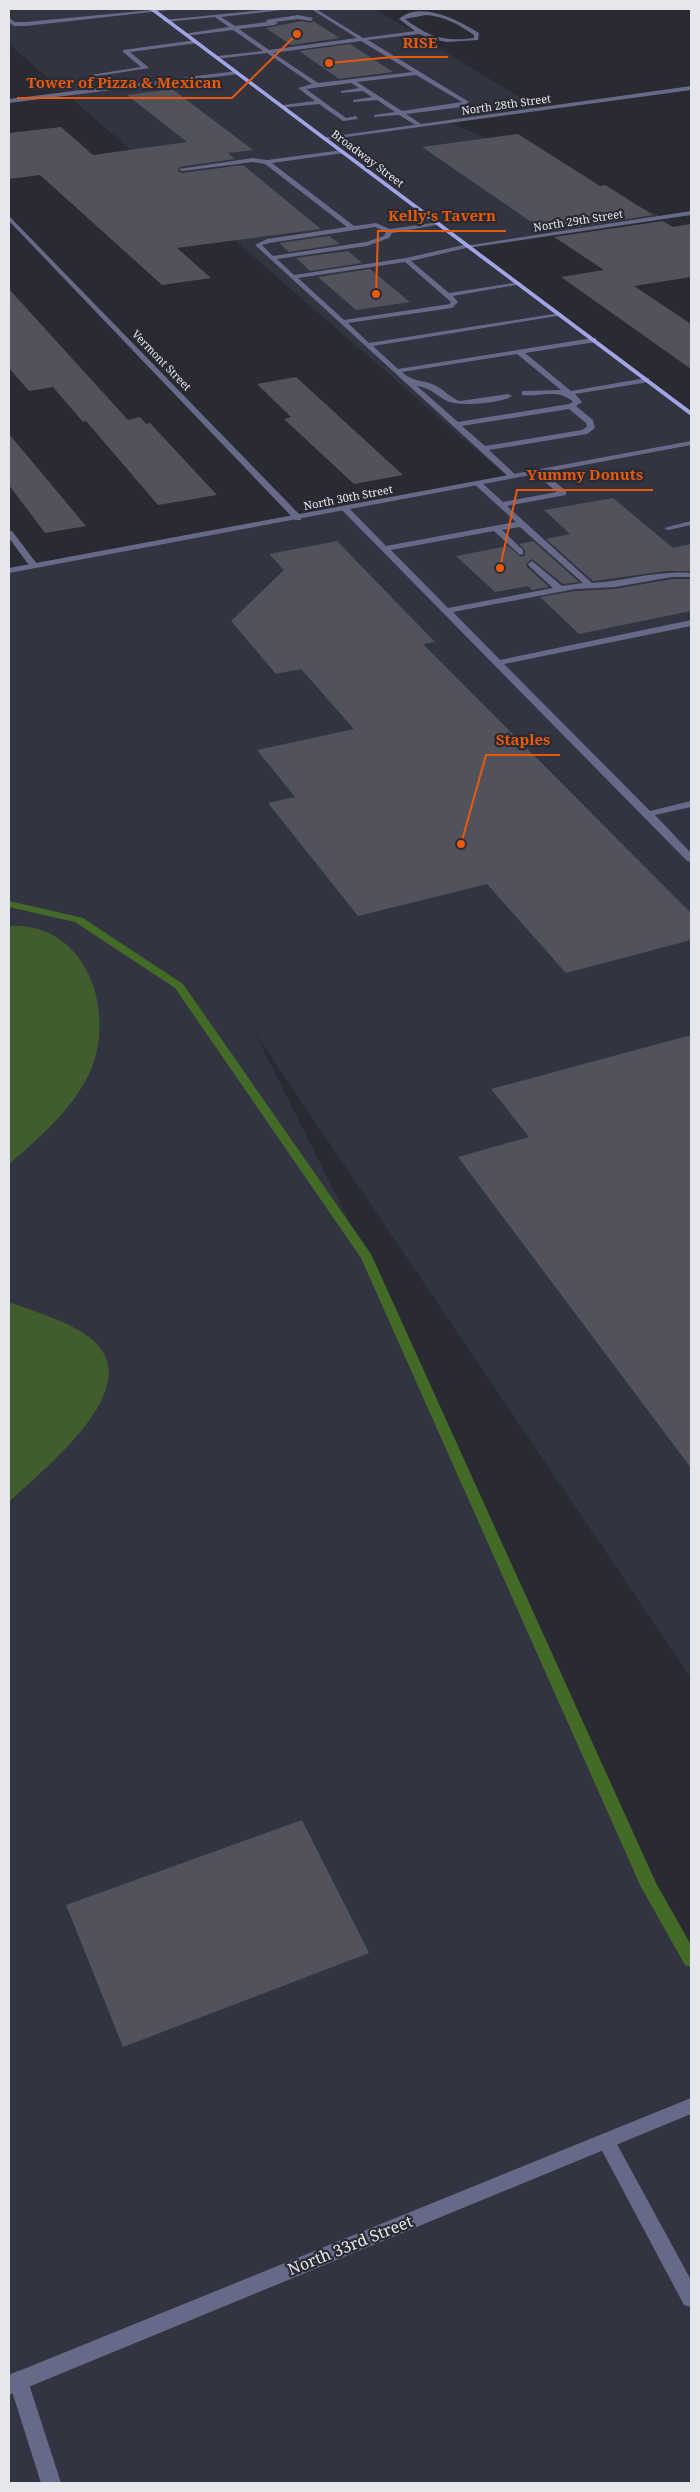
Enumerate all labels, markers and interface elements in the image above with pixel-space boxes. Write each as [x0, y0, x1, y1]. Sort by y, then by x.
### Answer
callout: RISE [393, 27, 448, 57]
text: RISE [402, 32, 438, 52]
callout: Tower of Pizza & Mexican [17, 68, 232, 98]
text: Tower of Pizza & Mexican [26, 72, 222, 92]
street label: North 28th Street [460, 90, 552, 118]
street label: Broadway Street [329, 126, 407, 190]
callout: Kelly's Tavern [378, 201, 506, 231]
text: Kelly's Tavern [388, 205, 496, 225]
street label: North 29th Street [532, 206, 624, 234]
street label: Vermont Street [129, 326, 195, 394]
callout: Yummy Donuts [517, 460, 653, 490]
text: Yummy Donuts [527, 464, 643, 484]
street label: North 30th Street [302, 481, 394, 513]
callout: Staples [486, 725, 560, 755]
text: Staples [496, 729, 550, 749]
street label: North 33rd Street [284, 2210, 416, 2280]

